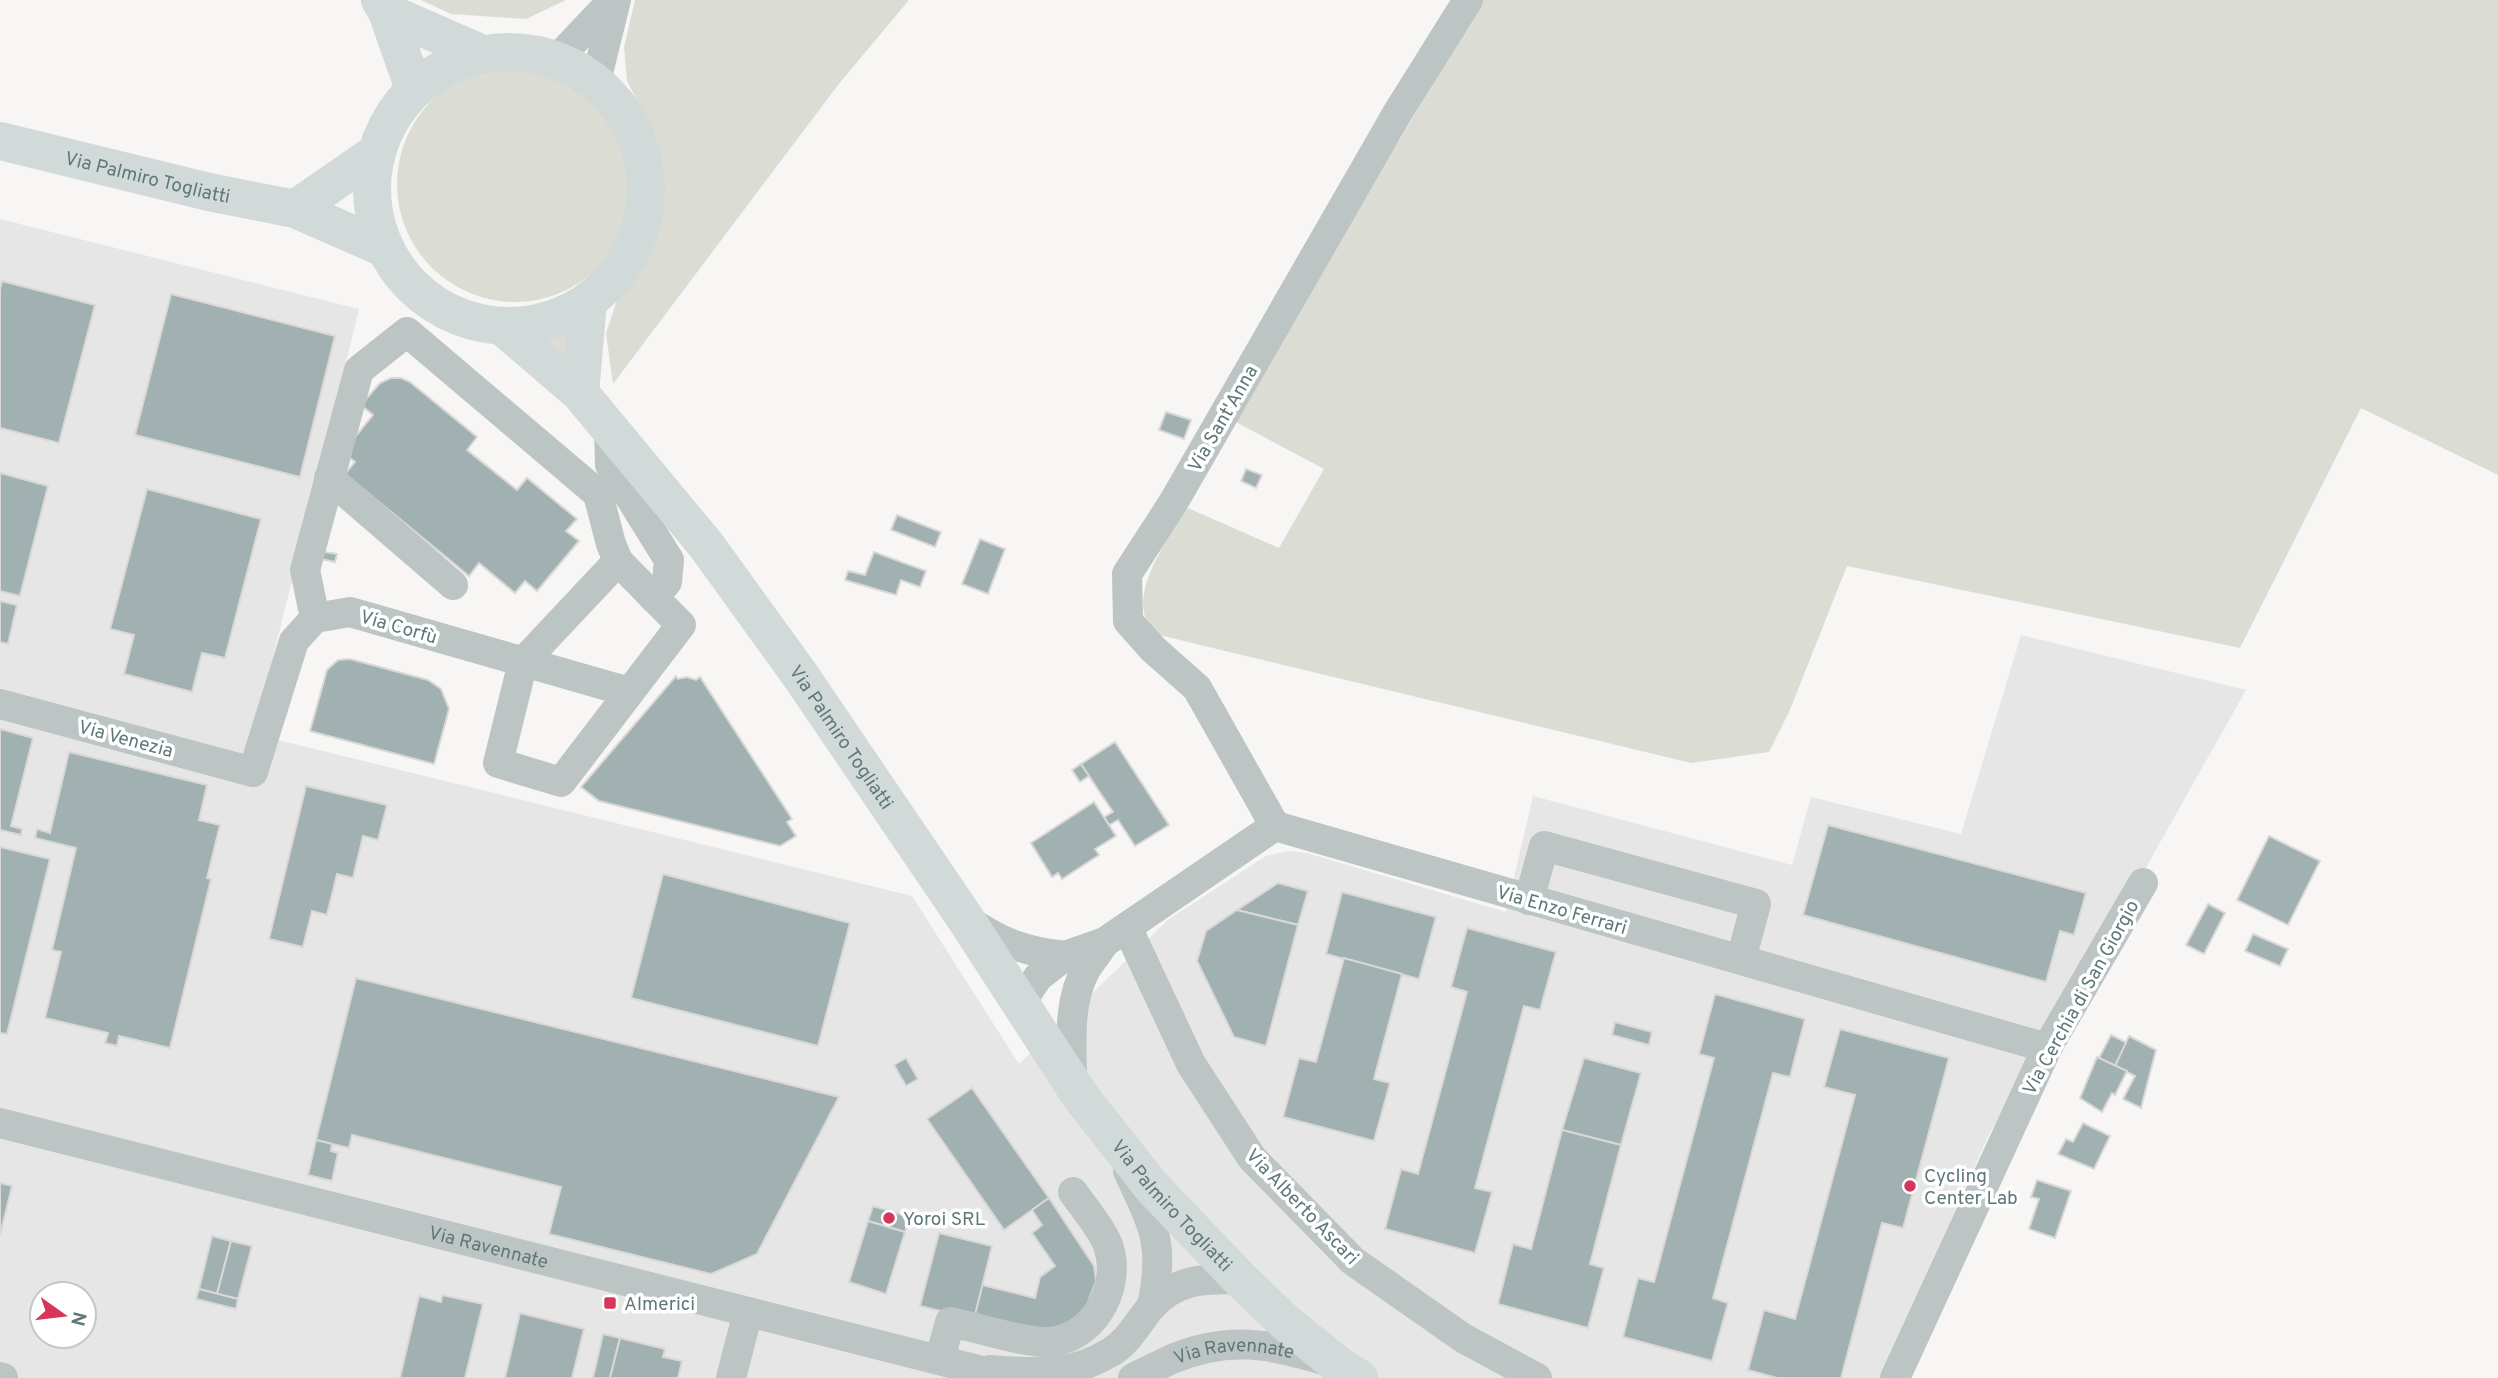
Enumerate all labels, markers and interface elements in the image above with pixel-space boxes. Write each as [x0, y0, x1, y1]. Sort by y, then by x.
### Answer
street label: Via Palmiro Togliatti [62, 147, 232, 210]
street label: Via Sant'Anna [1183, 361, 1264, 477]
street label: Via Corfù [357, 605, 440, 650]
street label: Via Palmiro Togliatti [783, 661, 898, 815]
street label: Via Venezia [75, 716, 176, 764]
street label: Via Enzo Ferrari [1494, 881, 1629, 941]
street label: Via Cerchia di San Giorgio [2018, 896, 2145, 1100]
street label: Via Palmiro Togliatti [1105, 1136, 1237, 1277]
street label: Via Alberto Ascari [1240, 1144, 1363, 1271]
place label: Cycling Center Lab [1924, 1165, 2018, 1211]
marker: Cycling Center Lab [1902, 1178, 1918, 1194]
place label: Yoroi SRL [903, 1208, 986, 1232]
marker: Yoroi SRL [881, 1210, 897, 1226]
street label: Via Ravennate [426, 1222, 551, 1275]
north arrow [28, 1280, 98, 1350]
place label: Almerici [624, 1293, 695, 1317]
marker: Almerici [602, 1295, 618, 1311]
text: N [64, 1309, 91, 1328]
street label: Via Ravennate [1171, 1334, 1297, 1371]

